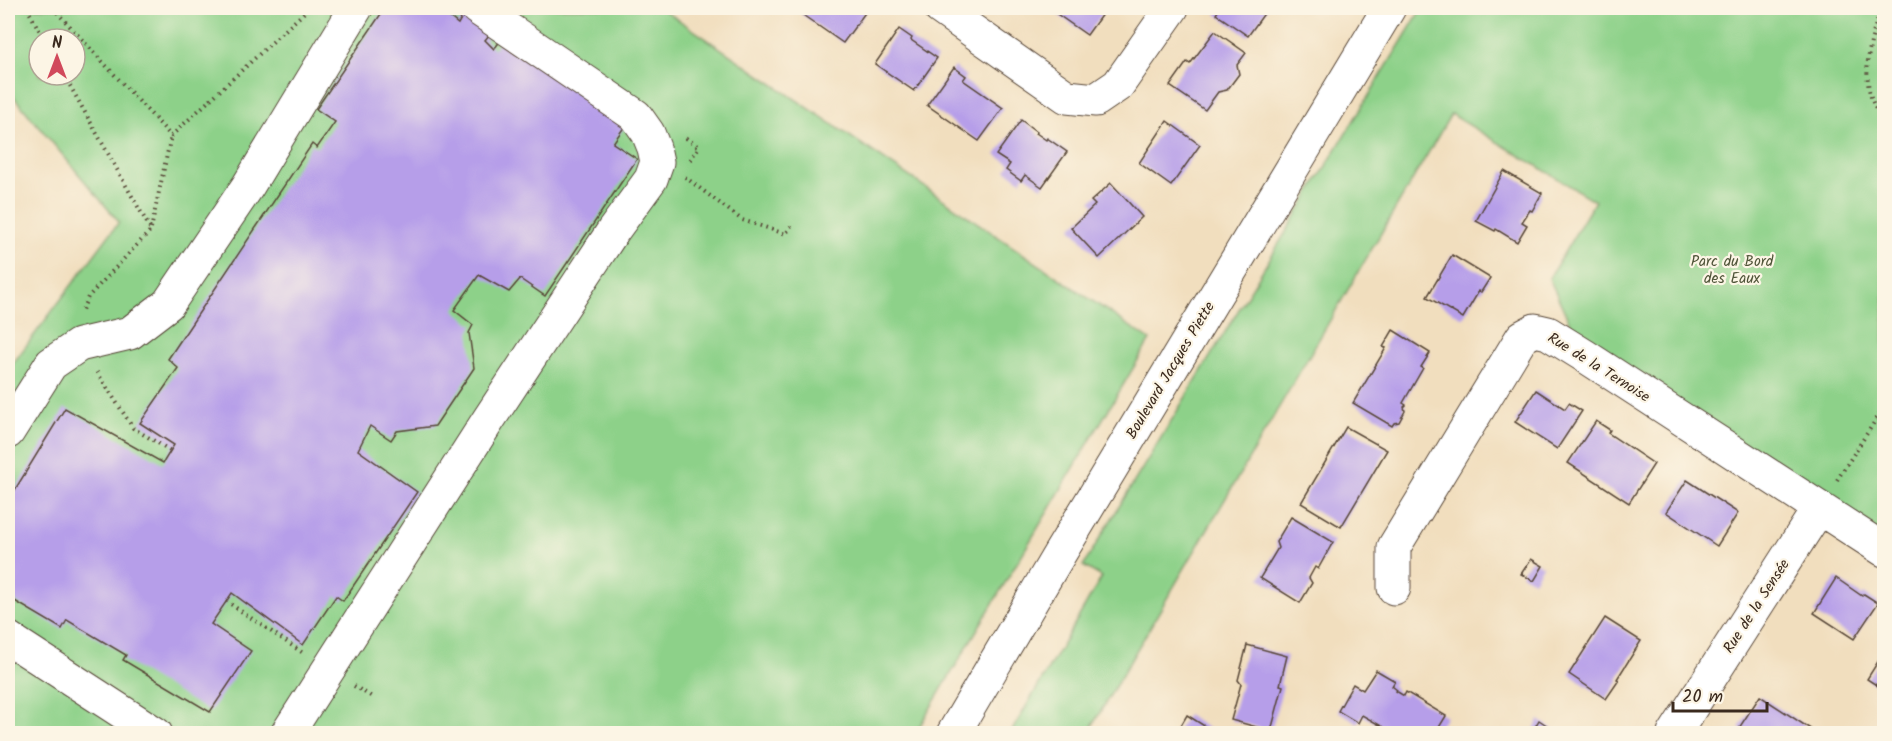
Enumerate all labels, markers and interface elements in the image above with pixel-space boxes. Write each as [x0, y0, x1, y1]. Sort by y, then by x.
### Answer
north arrow [27, 27, 87, 87]
text: N [52, 31, 62, 56]
park label: Parc du Bord des Eaux [1691, 250, 1774, 291]
street label: Boulevard Jacques Piette [1120, 297, 1222, 444]
street label: Rue de la Ternoise [1543, 327, 1655, 409]
street label: Rue de la Sensée [1717, 554, 1796, 658]
scale bar [1673, 675, 1768, 713]
text: 20 m [1682, 683, 1723, 712]

